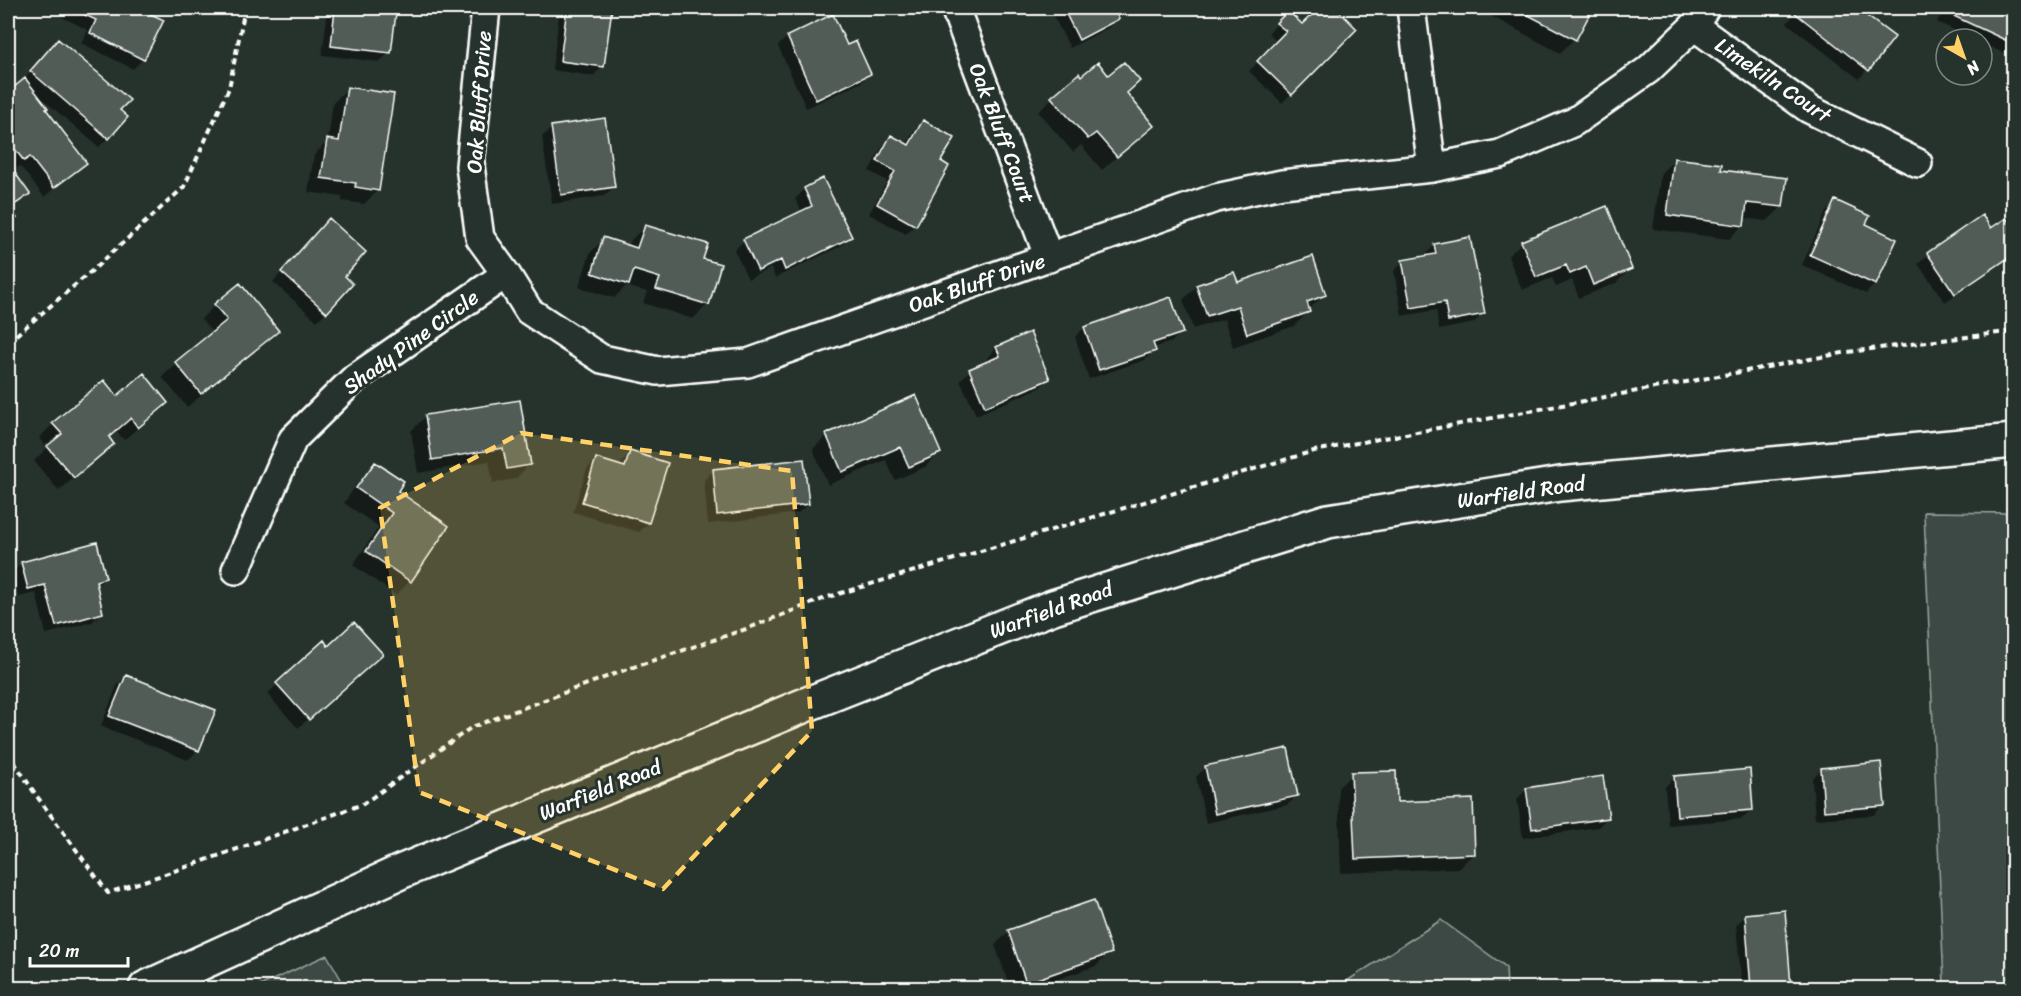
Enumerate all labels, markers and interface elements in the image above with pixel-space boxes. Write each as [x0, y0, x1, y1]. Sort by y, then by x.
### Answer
street label: Limekiln Court [1707, 27, 1841, 134]
north arrow [1934, 27, 1994, 87]
street label: Oak Bluff Drive [455, 29, 503, 175]
text: N [1959, 53, 1988, 83]
street label: Oak Bluff Court [958, 57, 1046, 209]
street label: Oak Bluff Drive [903, 242, 1051, 324]
street label: Shady Pine Circle [335, 279, 488, 405]
street label: Warfield Road [1455, 464, 1589, 520]
street label: Warfield Road [984, 569, 1120, 650]
street label: Warfield Road [533, 748, 669, 832]
scale bar [30, 930, 128, 968]
text: 20 m [39, 935, 79, 967]

